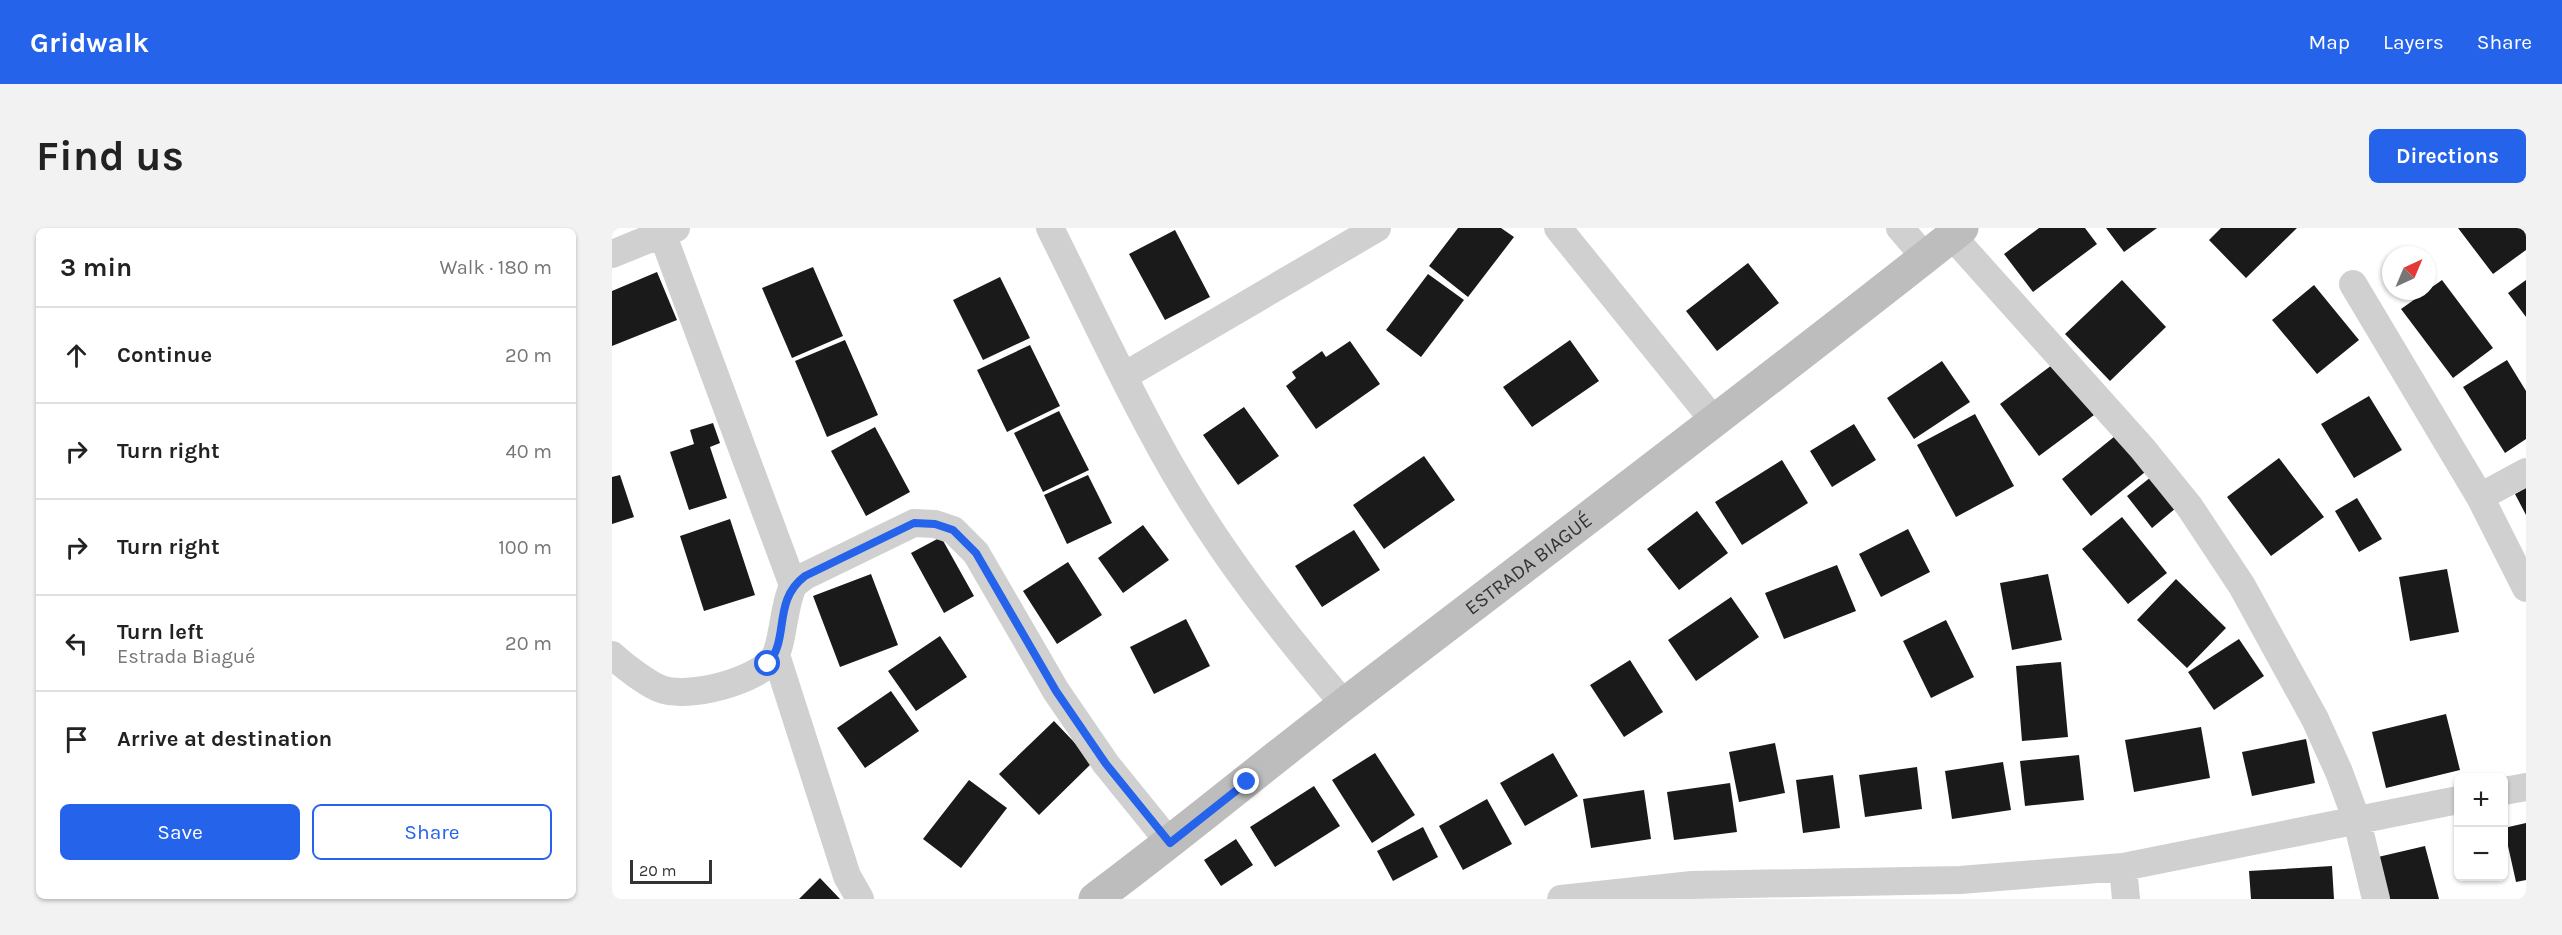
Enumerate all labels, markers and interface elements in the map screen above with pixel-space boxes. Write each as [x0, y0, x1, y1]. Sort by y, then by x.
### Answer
text: Gridwalk [30, 26, 149, 59]
text: Map [2308, 30, 2350, 54]
text: Layers [2383, 30, 2444, 54]
text: Share [2477, 30, 2532, 54]
button: Directions [2369, 129, 2526, 183]
text: Find us [36, 131, 184, 181]
north arrow [2382, 246, 2436, 300]
text: 3 min [60, 252, 132, 283]
text: Walk · 180 m [440, 256, 552, 279]
icon: ahead [60, 339, 93, 372]
text: Continue [117, 342, 212, 368]
text: 20 m [505, 344, 552, 367]
icon: right [60, 435, 93, 468]
text: Turn right [117, 438, 220, 464]
text: 40 m [506, 440, 552, 463]
street label: ESTRADA BIAGUÉ [1460, 507, 1596, 619]
icon: right [60, 531, 93, 564]
text: Turn right [117, 534, 220, 560]
text: 100 m [498, 536, 552, 559]
text: Turn left [117, 619, 204, 645]
icon: left [60, 627, 93, 660]
text: 20 m [505, 632, 552, 655]
text: Estrada Biagué [117, 645, 255, 668]
route start [754, 650, 780, 676]
icon: arrive [60, 723, 93, 756]
text: Arrive at destination [117, 726, 332, 752]
route end [1233, 768, 1259, 794]
map controls [2454, 773, 2508, 881]
button: + [2454, 773, 2508, 827]
button: Save [60, 804, 300, 860]
button: Share [312, 804, 552, 860]
button: − [2454, 827, 2508, 881]
scale bar [630, 857, 712, 884]
text: 20 m [639, 861, 677, 880]

